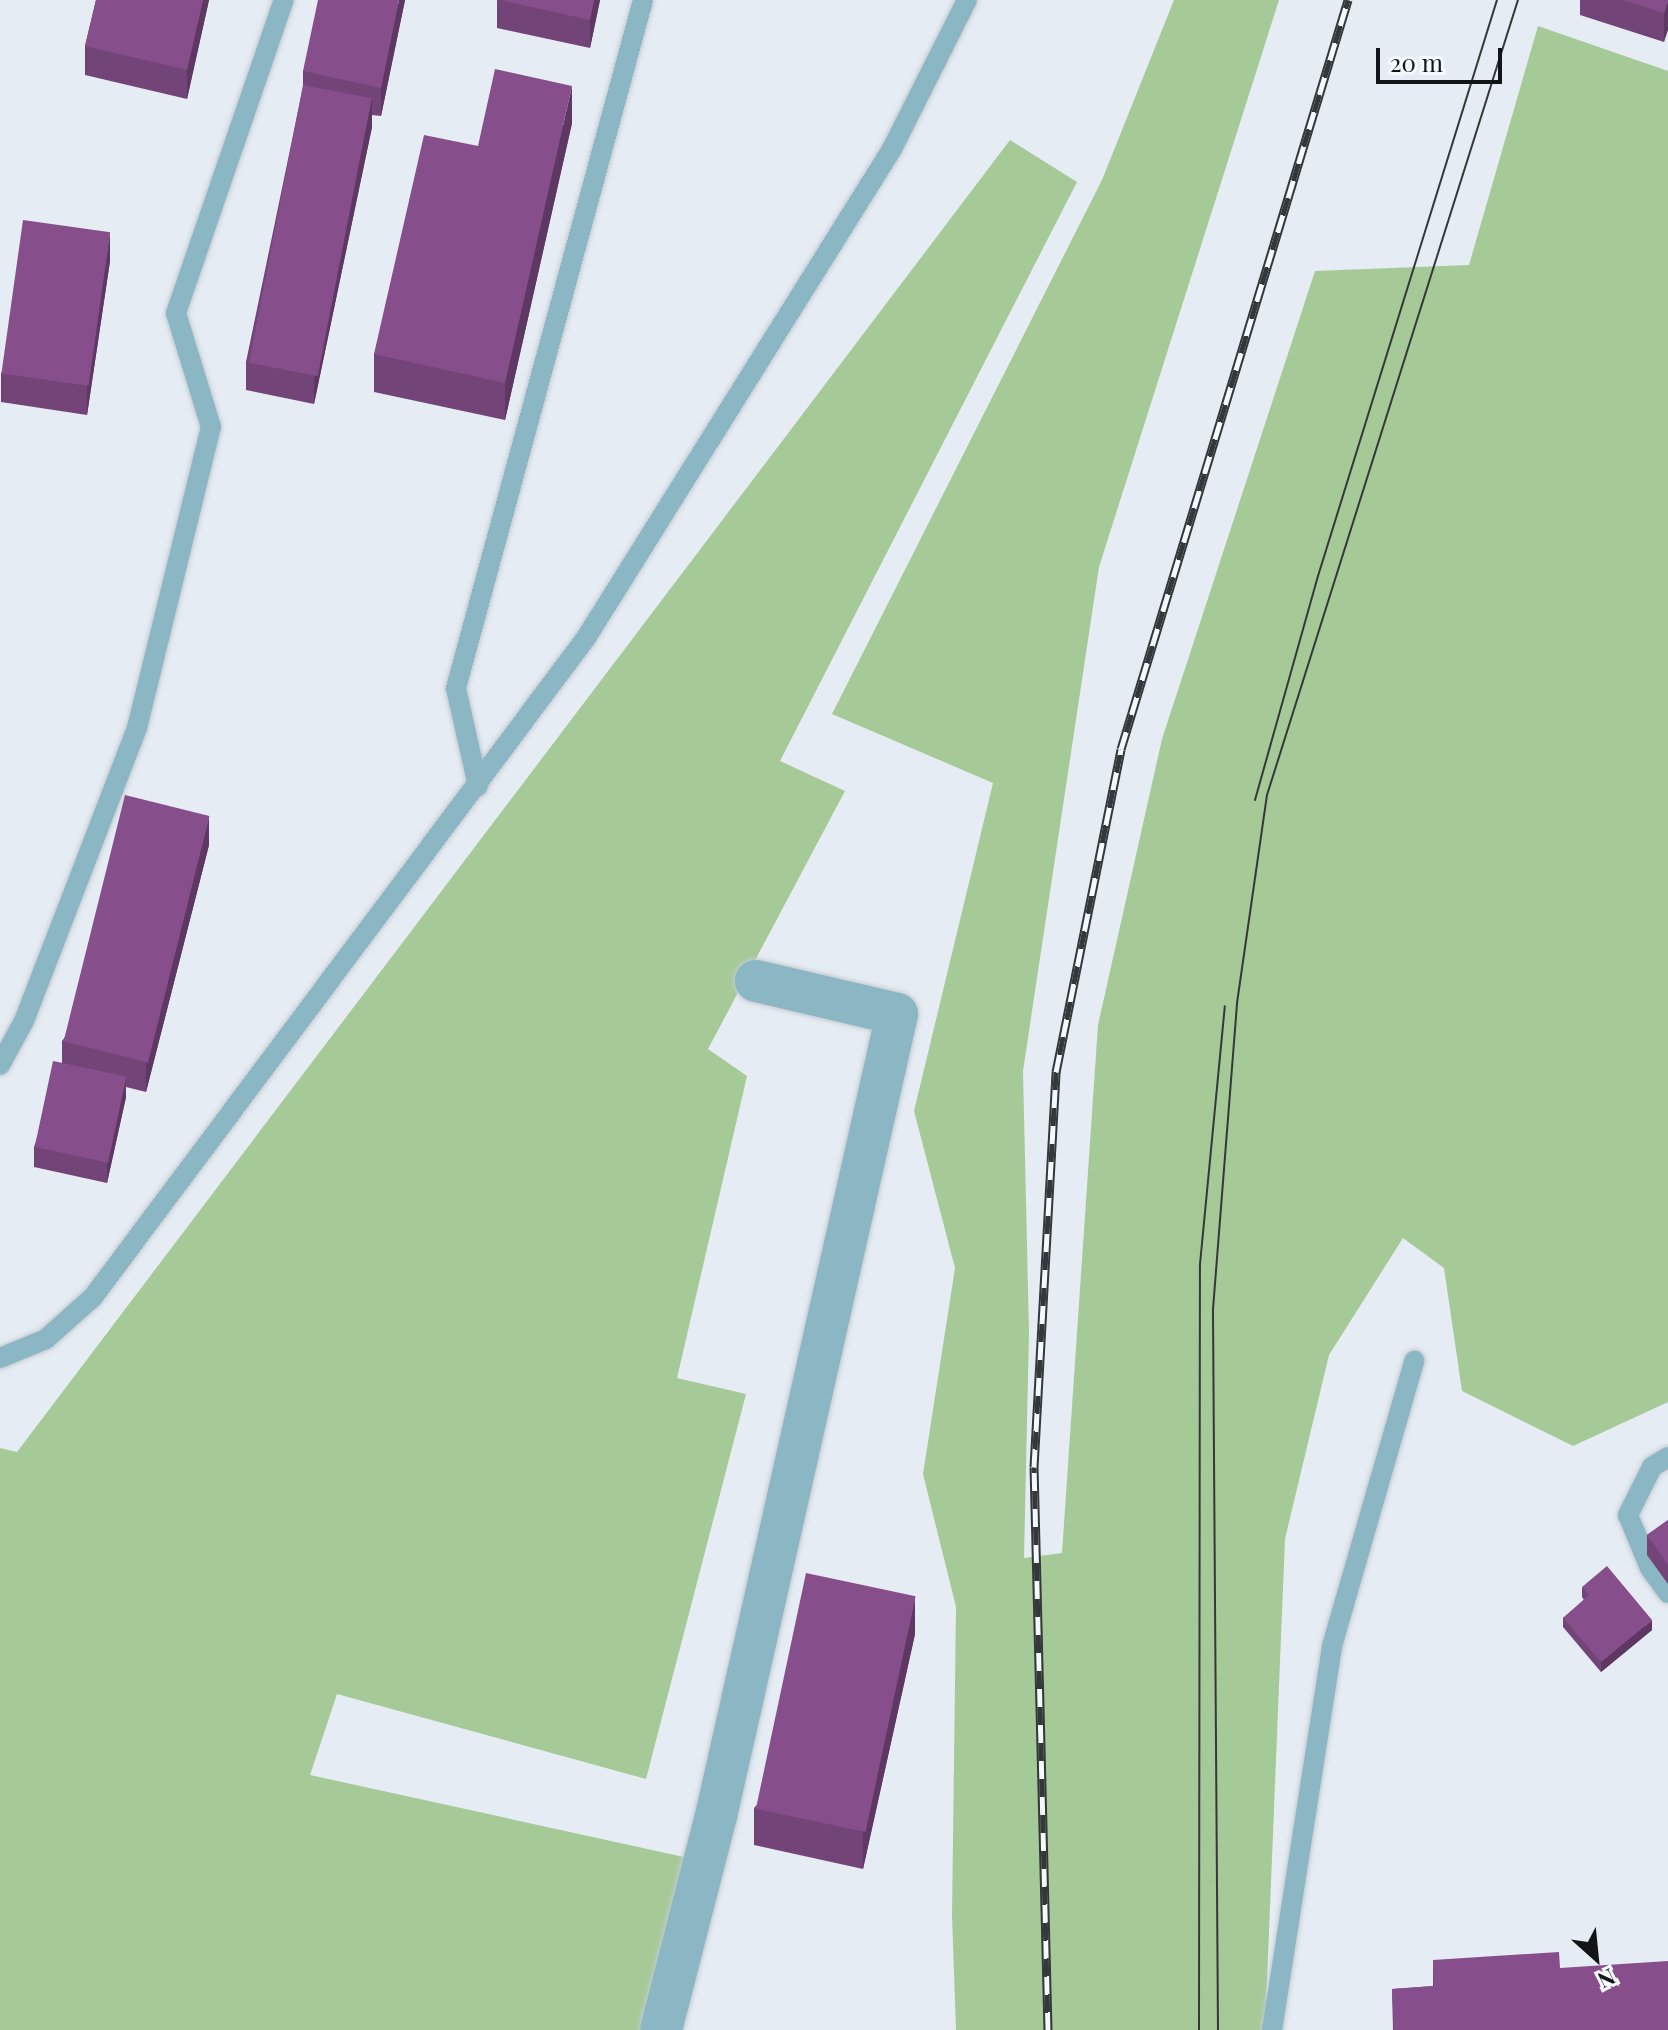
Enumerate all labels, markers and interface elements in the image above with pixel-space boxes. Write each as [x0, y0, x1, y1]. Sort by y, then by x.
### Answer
scale bar [1380, 32, 1506, 82]
text: 20 m [1390, 46, 1443, 78]
north arrow [1556, 1918, 1636, 1998]
text: N [1593, 1962, 1621, 1996]

